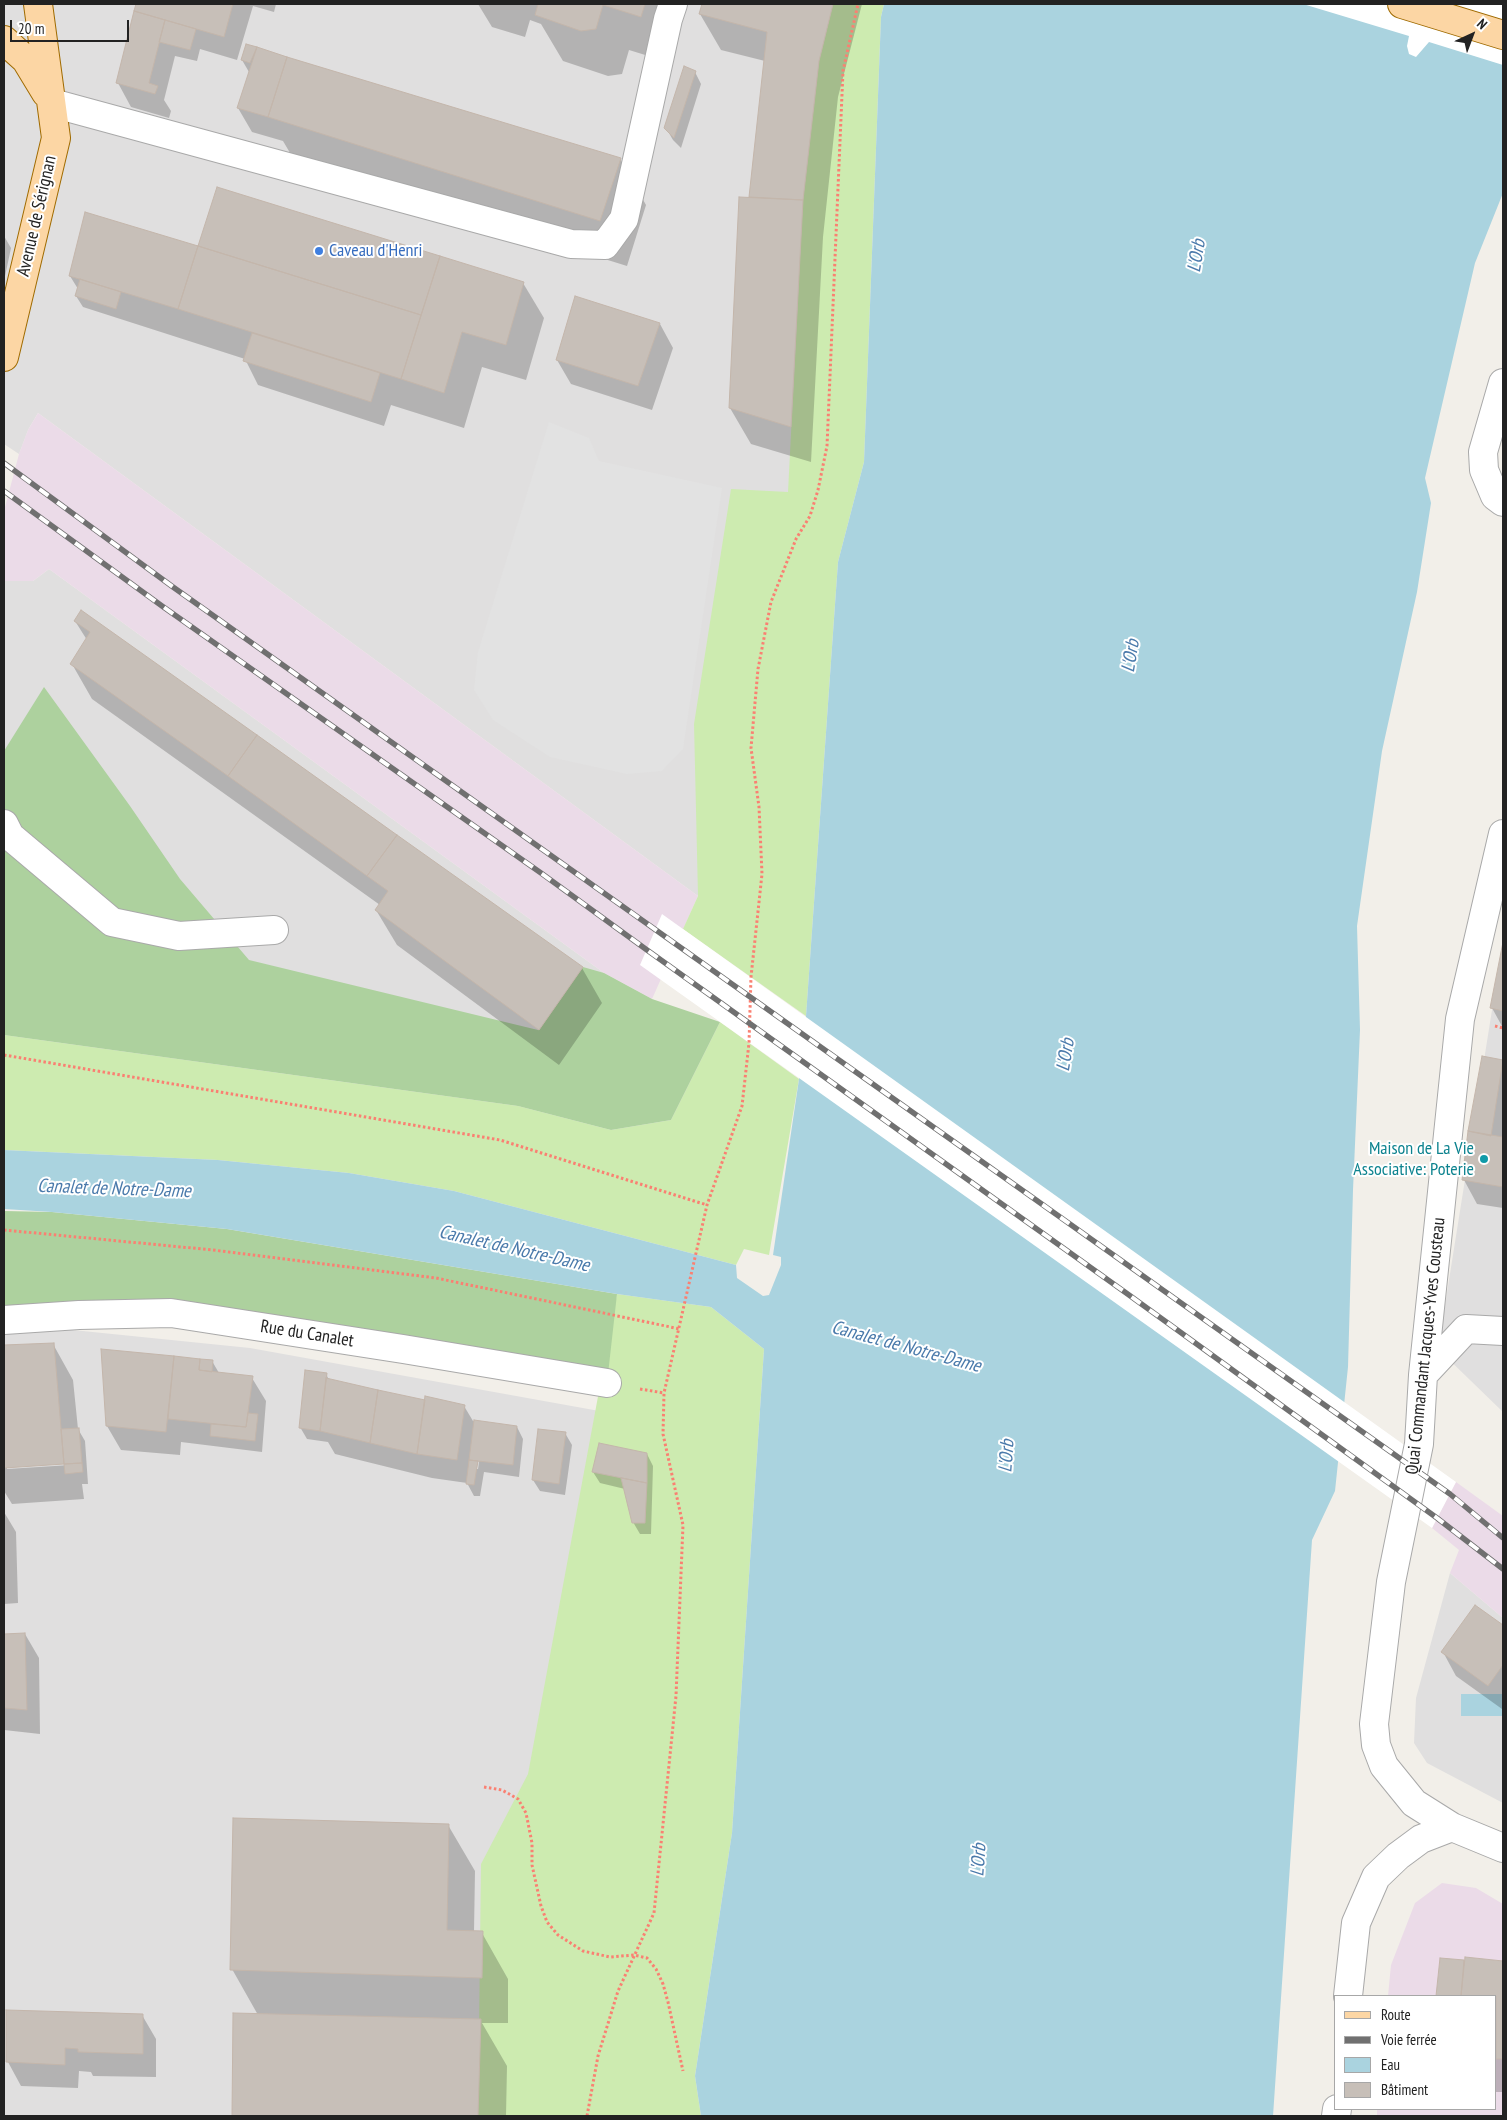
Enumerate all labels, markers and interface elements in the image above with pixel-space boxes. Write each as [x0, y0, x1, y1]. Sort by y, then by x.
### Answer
scale bar [12, 10, 131, 42]
north arrow [1447, 10, 1497, 60]
text: N [1473, 15, 1491, 33]
text: 20 m [18, 19, 44, 38]
street label: Avenue de Sérignan [13, 154, 61, 278]
water label: L'Orb [1183, 238, 1211, 274]
place label: Caveau d'Henri [329, 240, 422, 262]
marker: Caveau d'Henri [313, 245, 325, 257]
water label: L'Orb [1117, 638, 1145, 674]
water label: L'Orb [1052, 1037, 1080, 1073]
place label: Maison de La Vie Associative: Poterie [1353, 1138, 1474, 1180]
marker: Maison de La Vie Associative: Poterie [1478, 1153, 1490, 1165]
water label: Canalet de Notre-Dame [37, 1175, 191, 1203]
street label: Quai Commandant Jacques-Yves Cousteau [1402, 1216, 1450, 1476]
water label: Canalet de Notre-Dame [437, 1221, 591, 1277]
street label: Rue du Canalet [259, 1316, 355, 1352]
water label: Canalet de Notre-Dame [829, 1316, 983, 1378]
water label: L'Orb [994, 1439, 1020, 1473]
water label: L'Orb [966, 1843, 992, 1877]
legend [1334, 1995, 1497, 2110]
text: Route [1381, 2005, 1411, 2024]
text: Voie ferrée [1381, 2030, 1437, 2049]
text: Eau [1381, 2055, 1400, 2074]
text: Bâtiment [1381, 2080, 1428, 2099]

